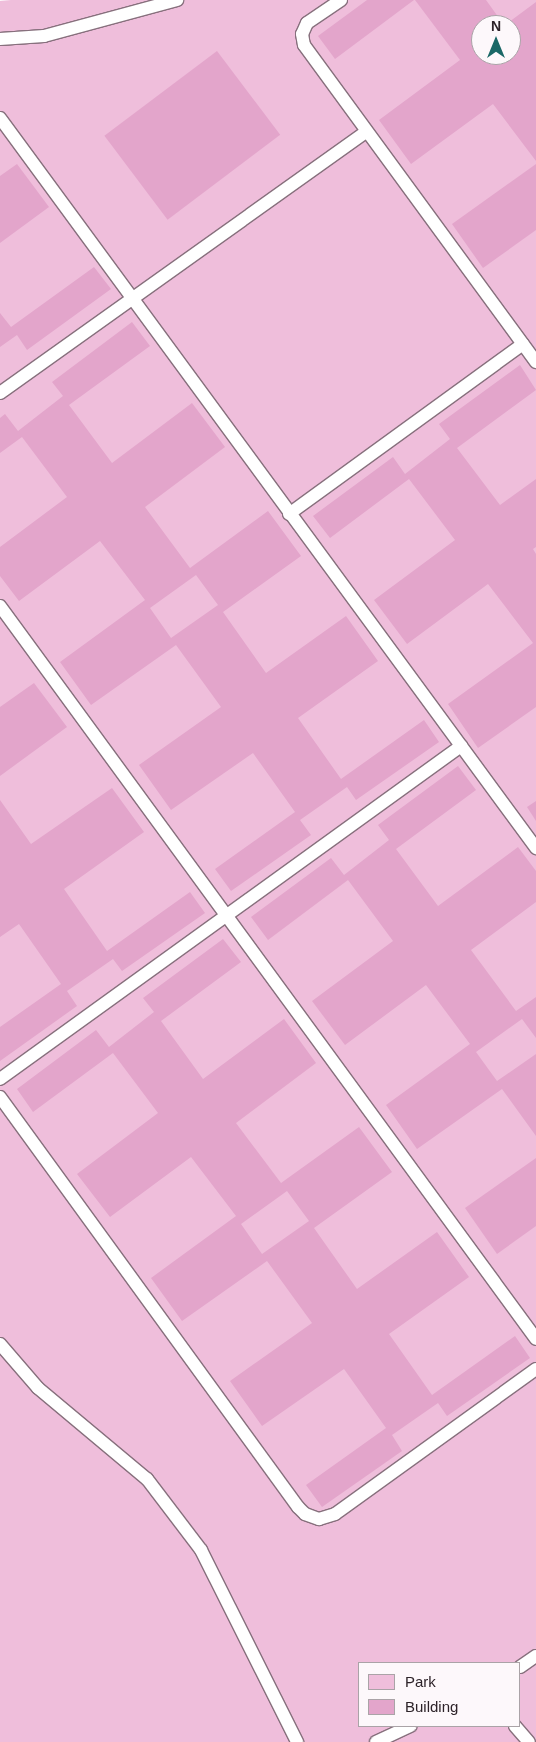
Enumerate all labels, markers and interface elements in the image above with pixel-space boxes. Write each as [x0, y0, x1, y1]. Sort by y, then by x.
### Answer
north arrow [471, 15, 521, 65]
text: N [491, 18, 501, 34]
legend [358, 1662, 521, 1727]
text: Park [405, 1673, 436, 1690]
text: Building [405, 1698, 458, 1715]

